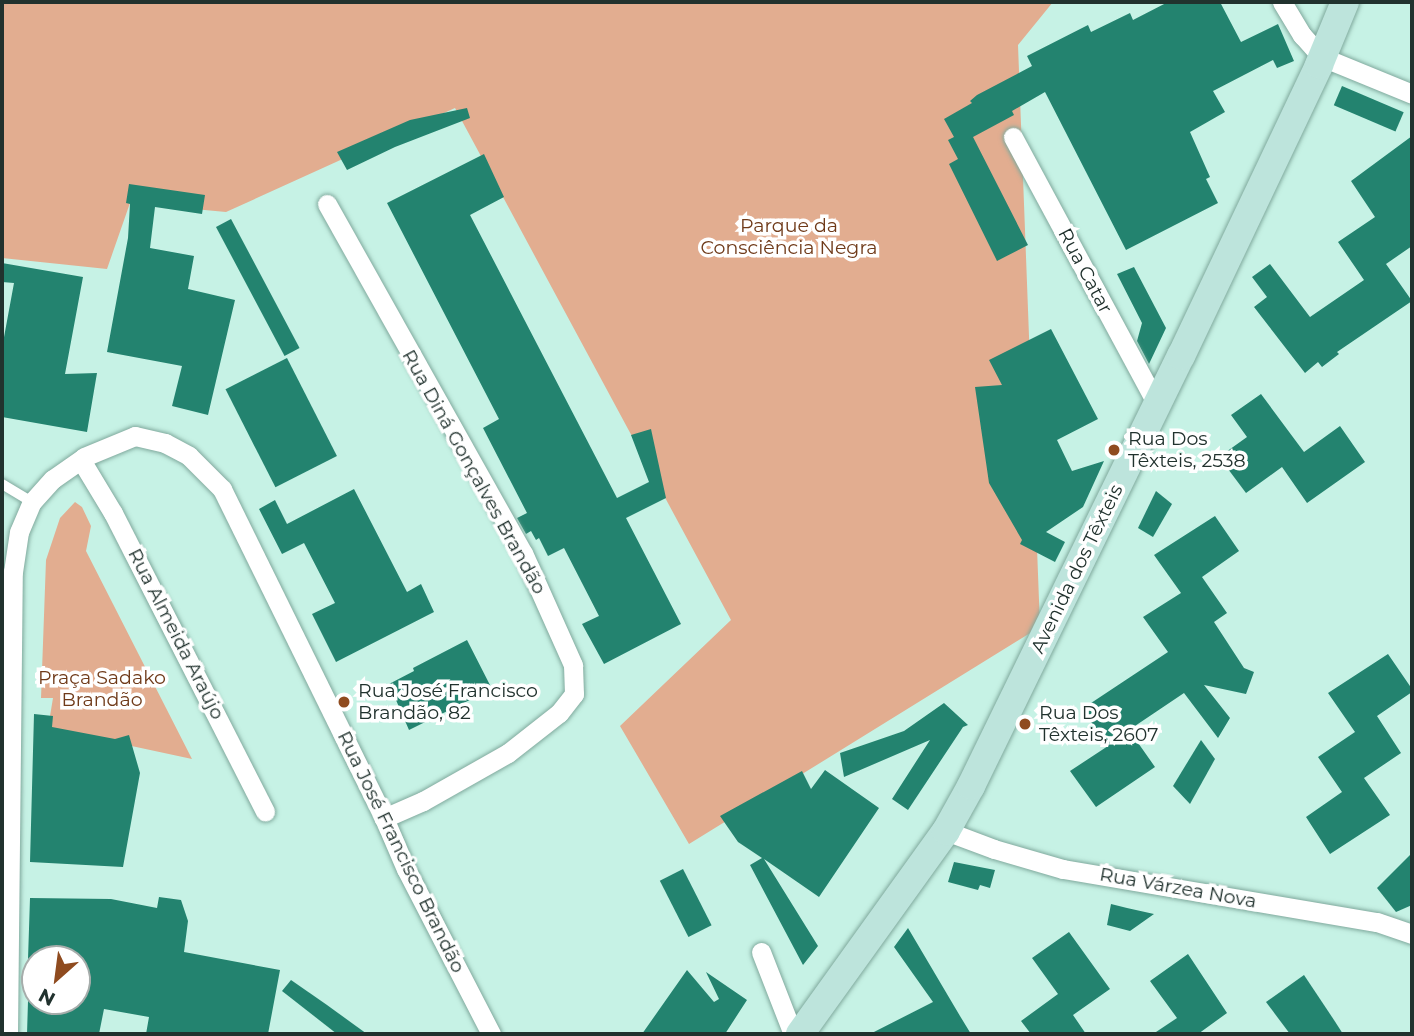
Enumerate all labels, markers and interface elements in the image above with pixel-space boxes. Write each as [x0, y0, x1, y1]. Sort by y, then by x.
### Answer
park label: Parque da Consciência Negra [701, 215, 877, 259]
street label: Rua Catar [1053, 224, 1117, 318]
street label: Rua Diná Gonçalves Brandão [397, 346, 551, 598]
place label: Rua Dos Têxteis, 2538 [1128, 428, 1246, 472]
marker: Rua Dos Têxteis, 2538 [1106, 442, 1122, 458]
street label: Avenida dos Têxteis [1026, 481, 1128, 657]
street label: Rua Almeida Araújo [123, 545, 229, 723]
park label: Praça Sadako Brandão [38, 667, 166, 711]
place label: Rua José Francisco Brandão, 82 [358, 680, 538, 724]
marker: Rua José Francisco Brandão, 82 [336, 694, 352, 710]
place label: Rua Dos Têxteis, 2607 [1039, 702, 1158, 746]
marker: Rua Dos Têxteis, 2607 [1017, 716, 1033, 732]
street label: Rua José Francisco Brandão [332, 727, 470, 977]
street label: Rua Várzea Nova [1098, 863, 1258, 913]
north arrow [21, 945, 91, 1015]
text: N [35, 983, 59, 1011]

